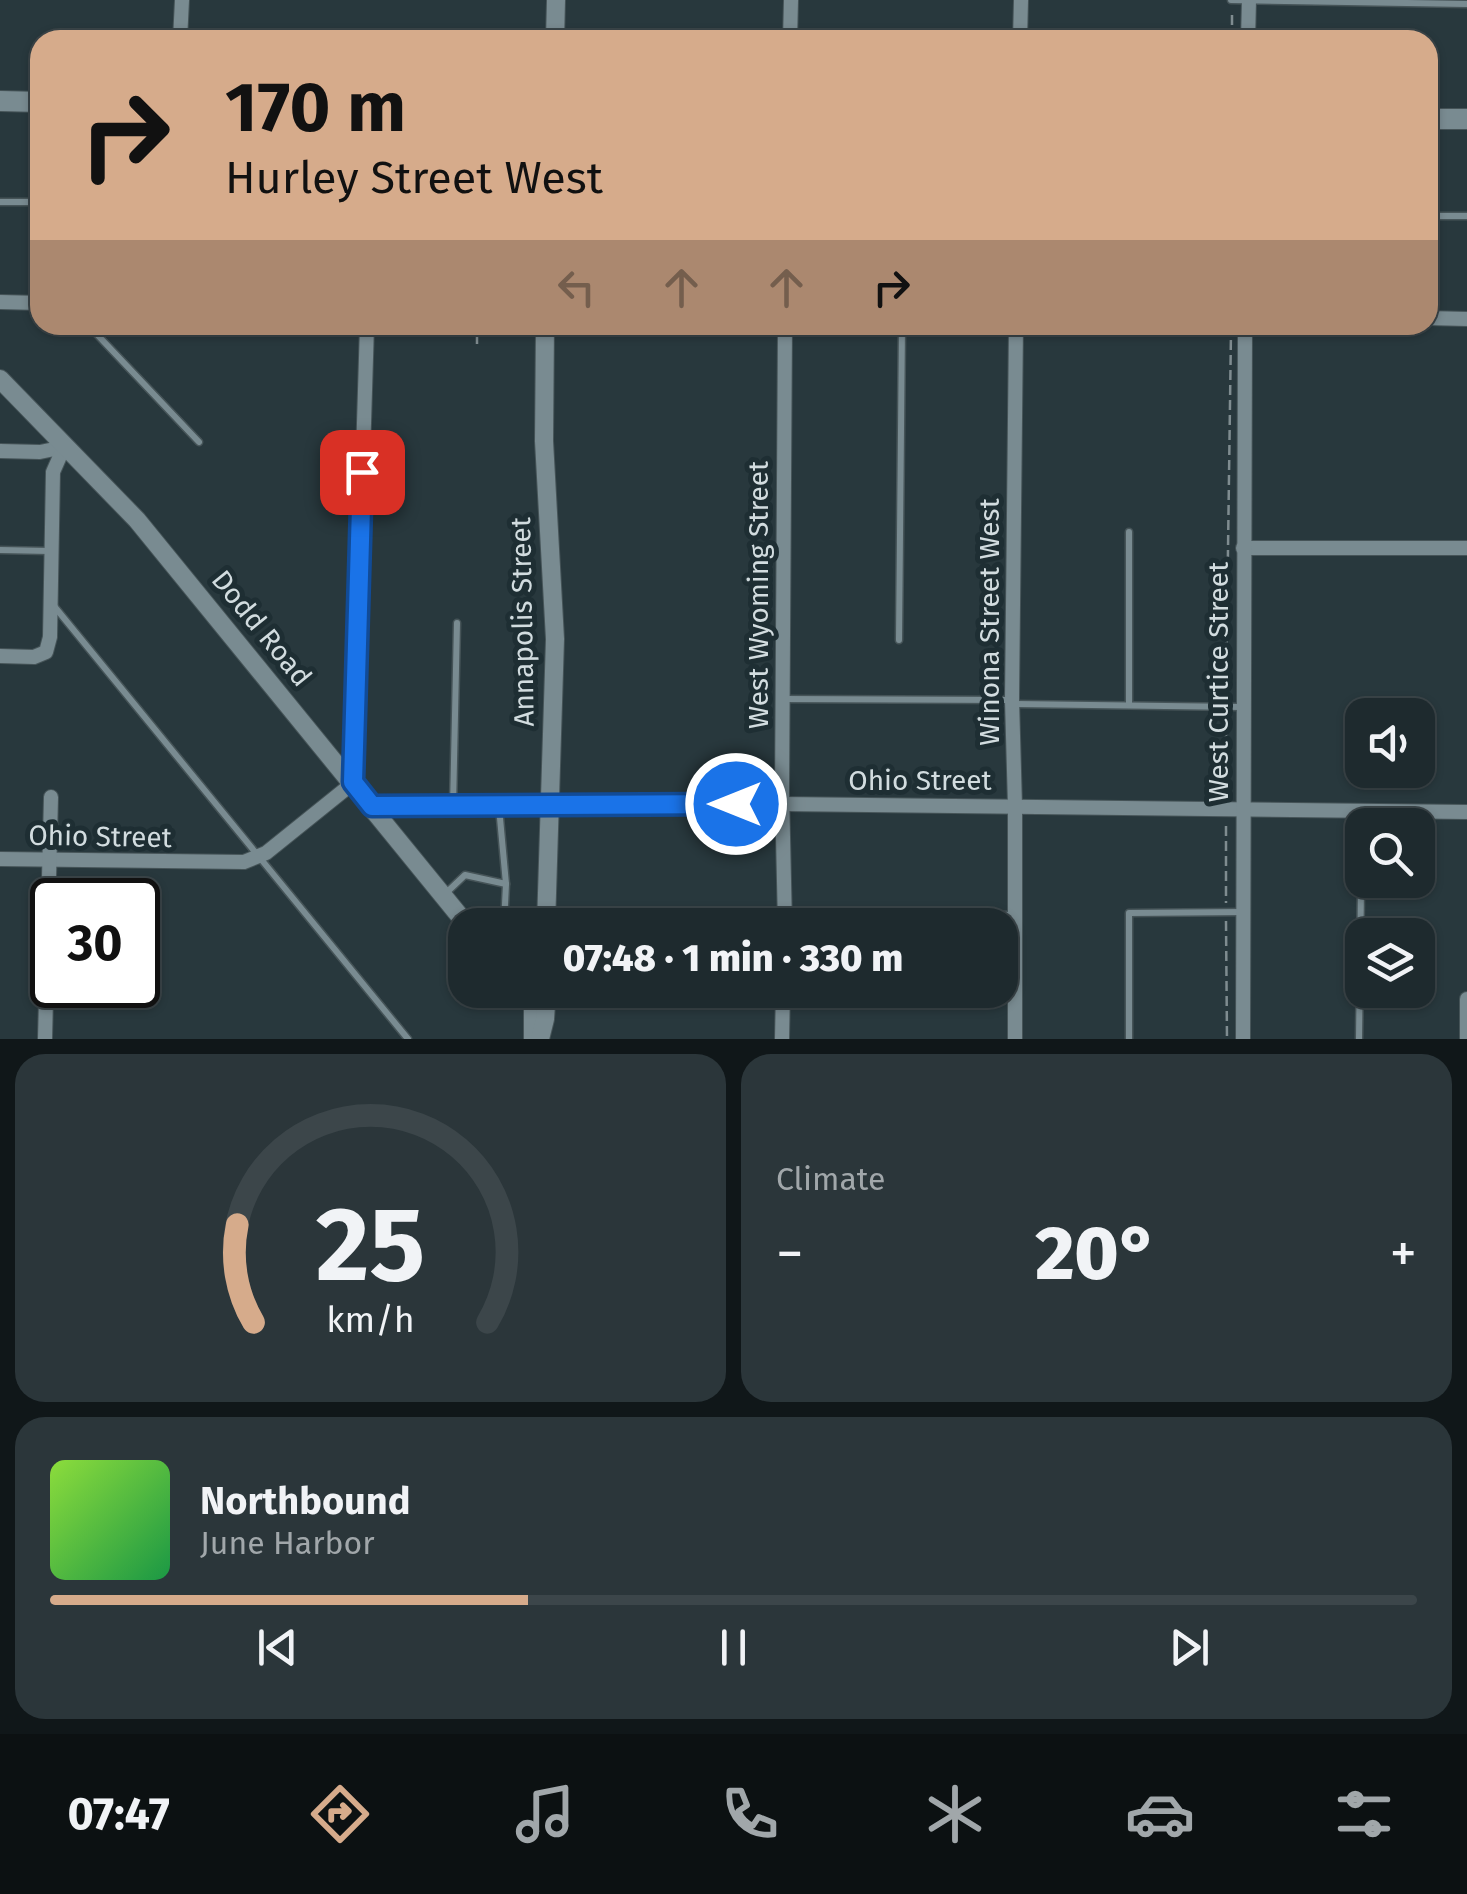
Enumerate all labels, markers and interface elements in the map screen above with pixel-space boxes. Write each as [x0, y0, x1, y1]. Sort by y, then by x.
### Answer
text: 170 m [225, 66, 406, 150]
icon: right [60, 70, 190, 200]
text: Hurley Street West [225, 151, 603, 205]
icon: left [549, 260, 604, 315]
icon: ahead [654, 260, 709, 315]
icon: ahead [759, 260, 814, 315]
icon: right [864, 260, 919, 315]
pin [320, 430, 405, 515]
icon: arrive [335, 445, 390, 500]
street label: West Wyoming Street [742, 460, 775, 729]
street label: Winona Street West [973, 497, 1006, 746]
street label: Annapolis Street [504, 516, 541, 727]
street label: West Curtice Street [1202, 561, 1235, 802]
street label: Dodd Road [205, 564, 318, 693]
map controls [1345, 698, 1435, 1008]
button: sound [1345, 698, 1435, 788]
position arrow [684, 752, 788, 856]
street label: Ohio Street [848, 764, 993, 797]
button: search [1345, 808, 1435, 898]
street label: Ohio Street [28, 819, 173, 854]
speed limit sign: 30 [30, 878, 160, 1008]
button: layers [1345, 918, 1435, 1008]
text: 07:48 · 1 min · 330 m [563, 935, 903, 981]
text: Climate [776, 1160, 885, 1198]
text: 25 [316, 1183, 425, 1308]
text: 20° [1035, 1209, 1158, 1299]
text: − [776, 1221, 804, 1287]
text: + [1390, 1221, 1417, 1287]
text: km/h [326, 1299, 415, 1341]
text: Northbound [200, 1478, 411, 1524]
text: June Harbor [200, 1524, 375, 1562]
icon: previous [250, 1620, 305, 1675]
icon: pause [706, 1620, 761, 1675]
icon: next [1162, 1620, 1217, 1675]
icon: directions [305, 1779, 375, 1849]
icon: music [510, 1779, 580, 1849]
icon: phone [715, 1779, 785, 1849]
icon: climate [920, 1779, 990, 1849]
icon: car [1125, 1779, 1195, 1849]
icon: filters [1329, 1779, 1399, 1849]
text: 07:47 [67, 1787, 170, 1841]

